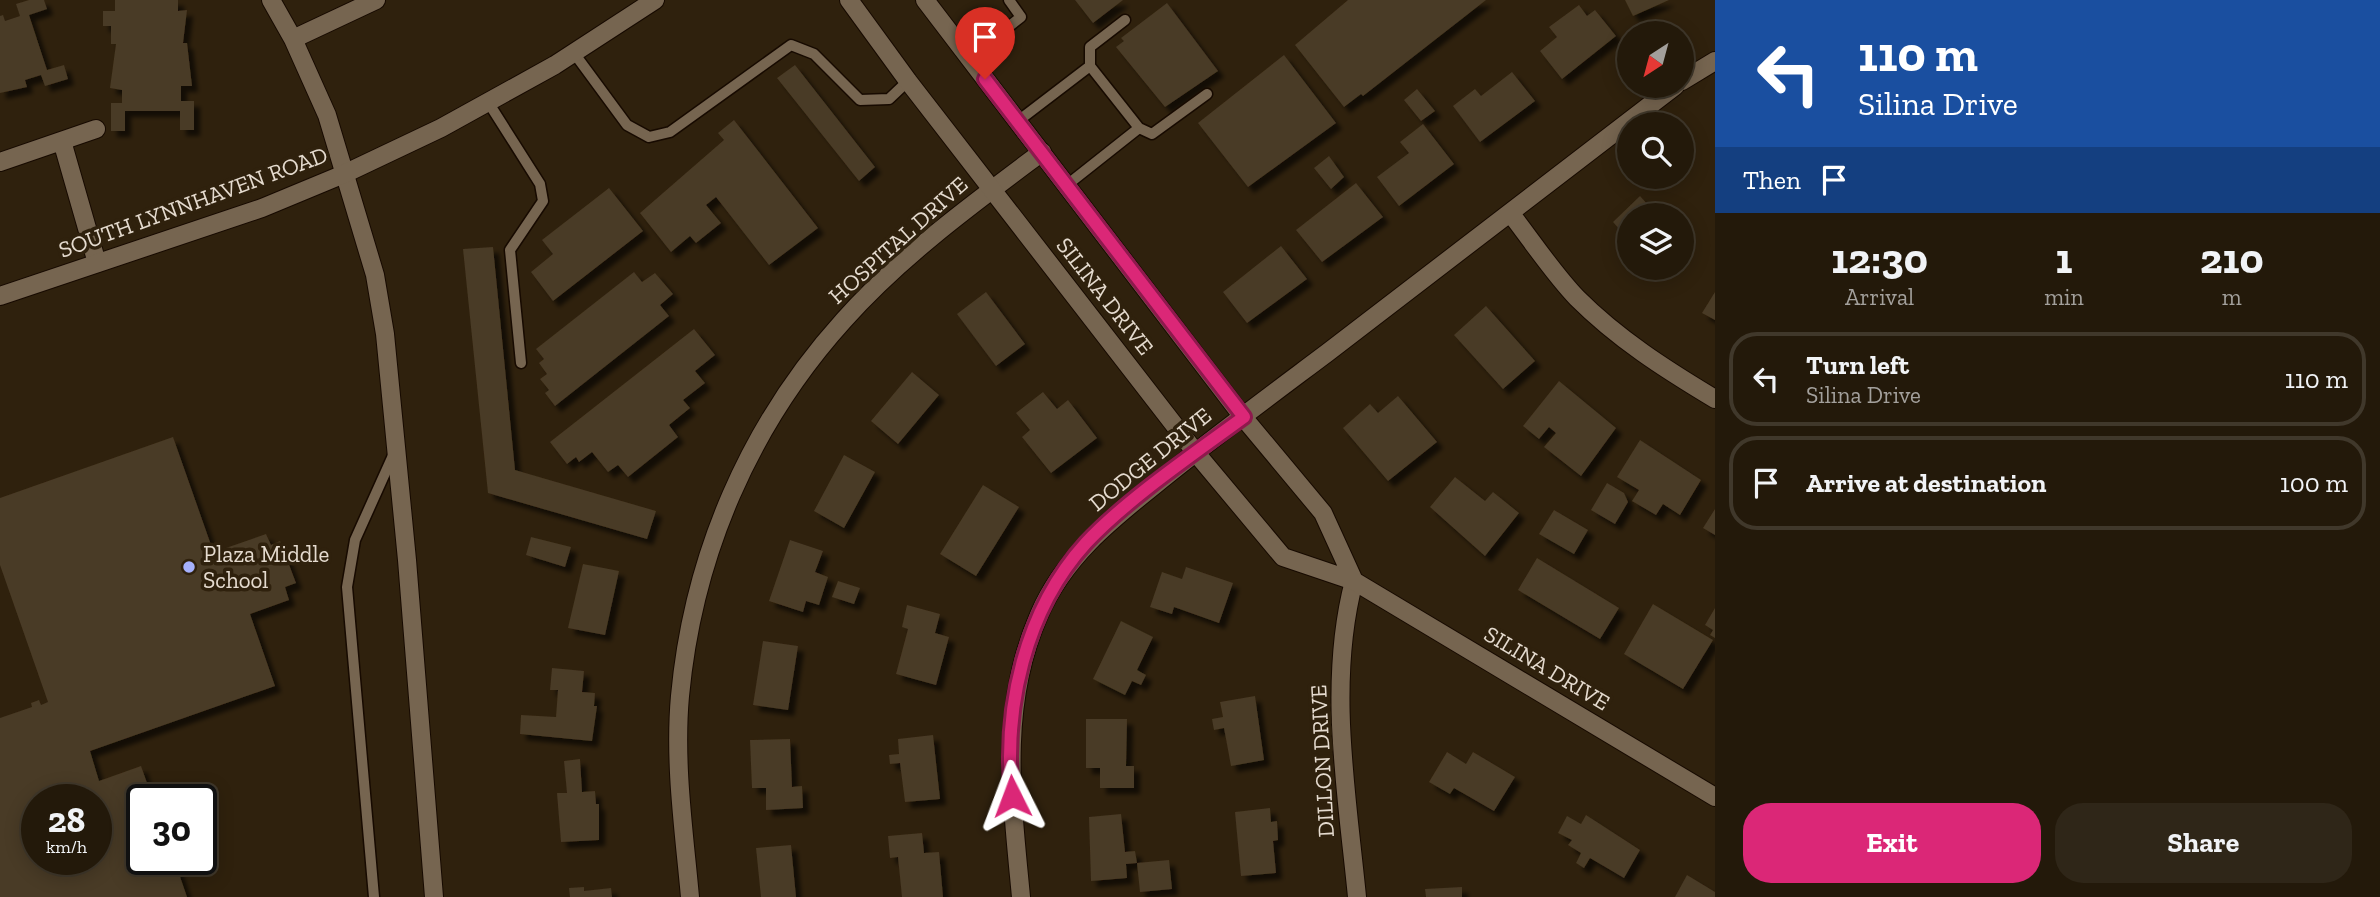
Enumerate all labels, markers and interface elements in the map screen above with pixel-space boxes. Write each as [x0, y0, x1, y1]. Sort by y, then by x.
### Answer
pin [955, 7, 1015, 79]
icon: arrive [966, 18, 1004, 56]
north arrow [1617, 21, 1694, 98]
map controls [1617, 21, 1694, 280]
text: 110 m [1858, 25, 1978, 84]
icon: left [1743, 28, 1834, 119]
text: Silina Drive [1858, 85, 2018, 123]
button: search [1617, 112, 1694, 189]
street label: SOUTH LYNNHAVEN ROAD [55, 140, 331, 264]
icon: arrive [1815, 161, 1853, 199]
text: Then [1743, 164, 1801, 196]
street label: HOSPITAL DRIVE [823, 170, 973, 310]
button: layers [1617, 203, 1694, 280]
street label: SILINA DRIVE [1050, 232, 1160, 360]
text: 12:30 [1831, 233, 1928, 284]
text: 1 [2055, 233, 2072, 284]
text: 210 [2200, 233, 2264, 284]
text: Arrival [1845, 283, 1914, 311]
text: min [2044, 283, 2084, 311]
text: m [2222, 283, 2242, 311]
text: Turn left [1806, 349, 1909, 381]
icon: left [1747, 360, 1785, 398]
text: 110 m [2285, 363, 2348, 395]
text: Silina Drive [1806, 381, 1921, 409]
street label: DODGE DRIVE [1083, 401, 1217, 517]
icon: arrive [1747, 464, 1785, 502]
text: Arrive at destination [1806, 467, 2046, 499]
text: 100 m [2280, 467, 2348, 499]
place label: Plaza Middle School [203, 540, 329, 594]
marker: Plaza Middle School [181, 559, 197, 575]
street label: SILINA DRIVE [1479, 620, 1615, 716]
street label: DILLON DRIVE [1304, 684, 1340, 838]
position arrow [975, 759, 1049, 833]
speed limit sign: 30 [126, 784, 217, 875]
text: 28 [48, 799, 85, 841]
button: Exit [1743, 803, 2041, 883]
button: Share [2055, 803, 2352, 883]
text: km/h [46, 836, 87, 858]

